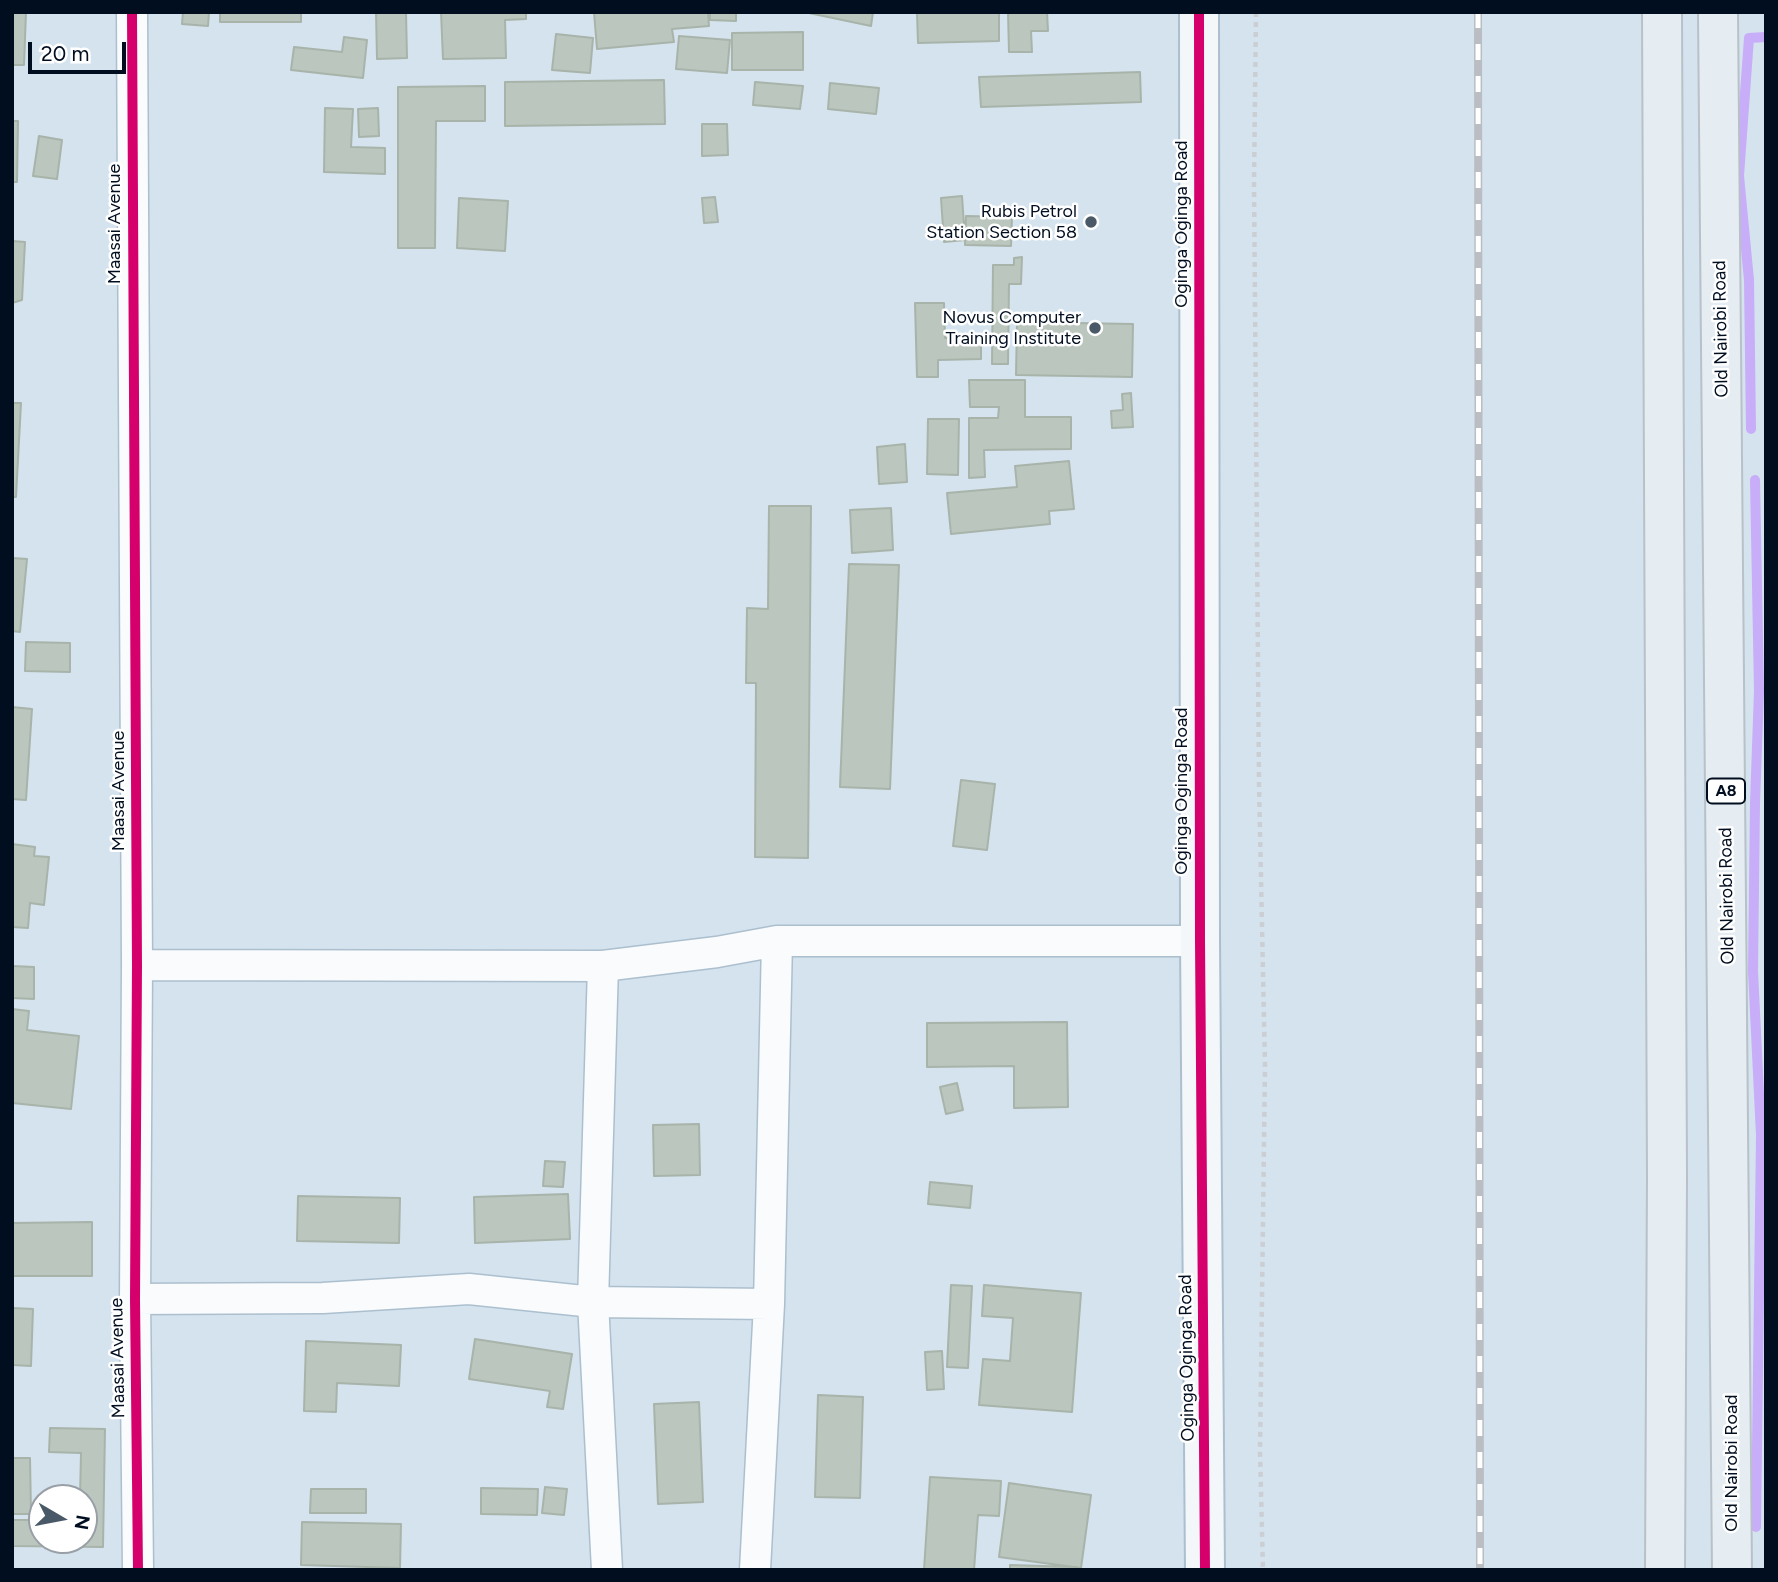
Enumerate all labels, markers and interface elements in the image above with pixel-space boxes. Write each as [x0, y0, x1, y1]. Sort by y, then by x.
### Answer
scale bar [32, 28, 130, 72]
text: 20 m [41, 41, 89, 66]
street label: Oginga Oginga Road [1171, 140, 1193, 308]
street label: Maasai Avenue [104, 164, 126, 284]
place label: Rubis Petrol Station Section 58 [926, 201, 1077, 244]
marker: Rubis Petrol Station Section 58 [1083, 214, 1099, 230]
street label: Old Nairobi Road [1709, 260, 1733, 398]
place label: Novus Computer Training Institute [943, 307, 1081, 350]
marker: Novus Computer Training Institute [1087, 320, 1103, 336]
street label: Oginga Oginga Road [1171, 707, 1193, 875]
street label: Maasai Avenue [108, 731, 130, 851]
road number: A8 [1707, 778, 1745, 804]
street label: Old Nairobi Road [1715, 827, 1739, 965]
street label: Oginga Oginga Road [1175, 1274, 1199, 1442]
street label: Maasai Avenue [106, 1297, 130, 1419]
street label: Old Nairobi Road [1721, 1394, 1743, 1532]
north arrow [28, 1484, 98, 1554]
text: N [70, 1513, 95, 1532]

